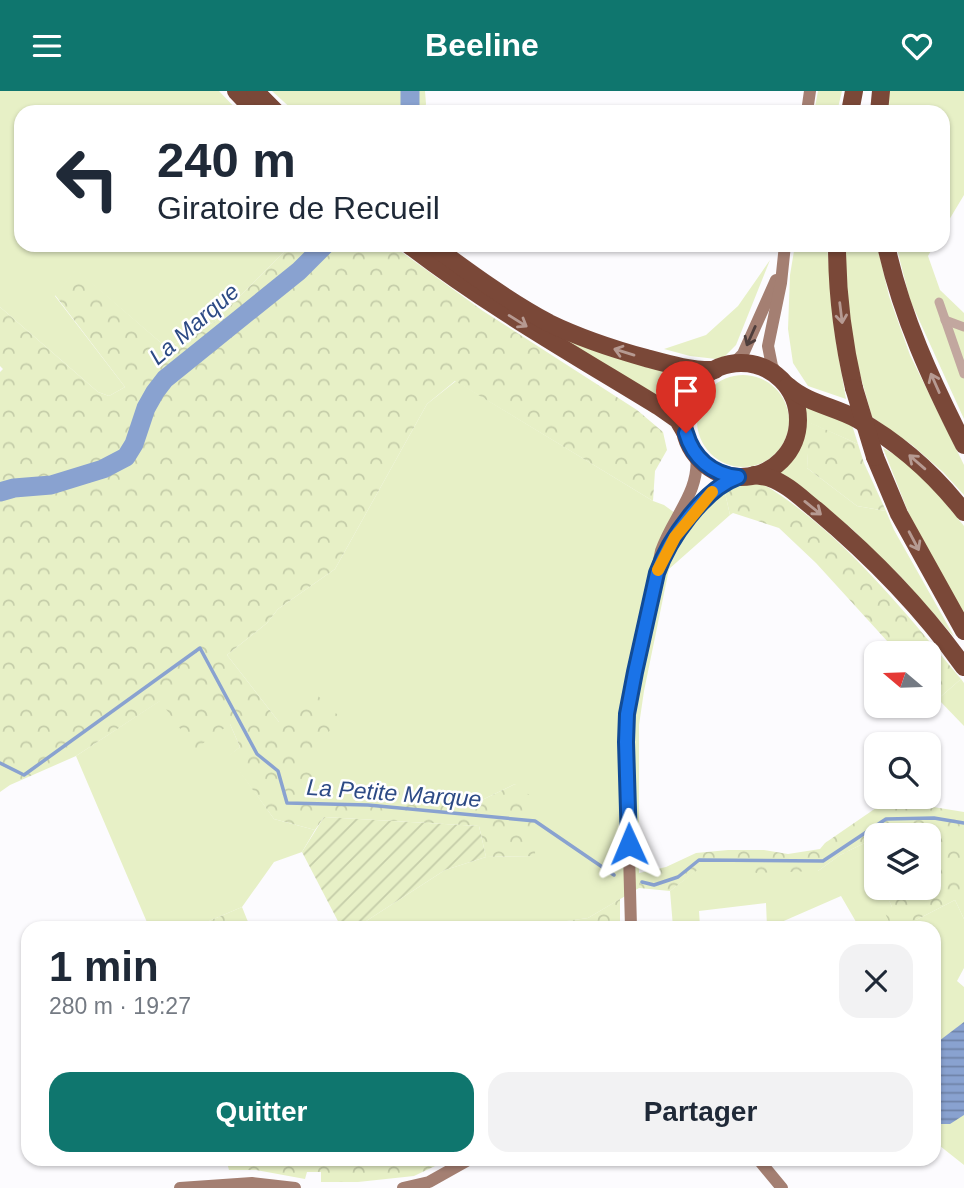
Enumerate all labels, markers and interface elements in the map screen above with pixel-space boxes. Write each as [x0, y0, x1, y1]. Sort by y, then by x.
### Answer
icon: menu [28, 27, 66, 65]
text: Beeline [425, 27, 539, 63]
icon: heart [898, 27, 936, 65]
icon: left [42, 133, 133, 224]
text: 240 m [157, 133, 296, 187]
text: Giratoire de Recueil [157, 190, 440, 226]
water label: La Marque [144, 278, 244, 370]
one-way arrow [834, 301, 847, 324]
one-way arrow [508, 314, 527, 329]
one-way arrow [744, 325, 757, 346]
one-way arrow [613, 344, 635, 357]
pin [656, 361, 716, 433]
icon: arrive [667, 372, 705, 410]
one-way arrow [928, 373, 941, 394]
one-way arrow [908, 455, 926, 470]
one-way arrow [803, 500, 821, 516]
one-way arrow [907, 531, 921, 551]
north arrow [864, 641, 942, 717]
map controls [864, 641, 941, 900]
button: search [864, 732, 941, 809]
water label: La Petite Marque [306, 774, 482, 812]
position arrow [592, 807, 666, 881]
button: layers [864, 823, 941, 900]
text: 1 min [49, 943, 159, 990]
button: close [839, 944, 913, 1018]
text: 280 m · 19:27 [49, 993, 191, 1019]
button: Quitter [49, 1072, 474, 1152]
button: Partager [488, 1072, 913, 1152]

